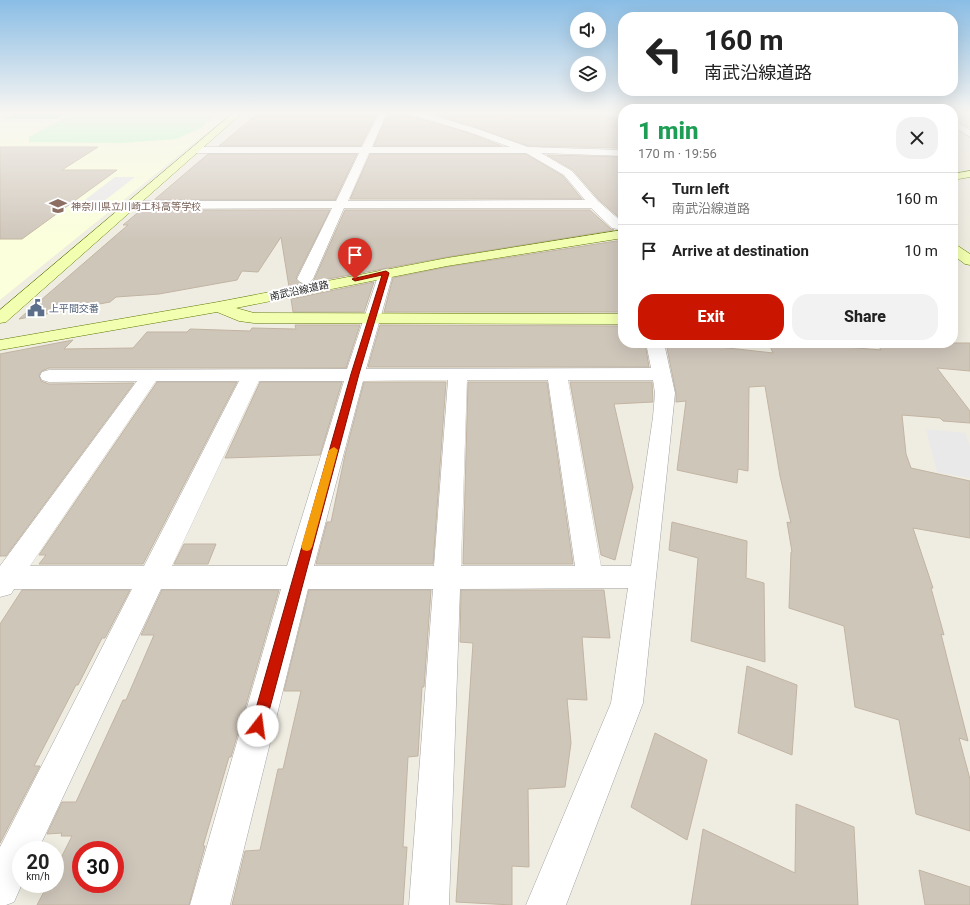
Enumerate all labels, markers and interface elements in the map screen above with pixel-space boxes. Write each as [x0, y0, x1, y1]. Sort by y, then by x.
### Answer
map controls [570, 12, 606, 92]
button: sound [570, 12, 606, 48]
text: 160 m [704, 24, 783, 57]
icon: left [638, 28, 690, 80]
button: layers [570, 56, 606, 92]
text: 南武沿線道路 [704, 62, 812, 83]
text: 1 min [638, 117, 699, 145]
button: close [896, 117, 938, 159]
text: 170 m · 19:56 [638, 146, 717, 161]
text: Turn left [672, 180, 729, 198]
icon: left [638, 188, 660, 210]
text: 160 m [896, 190, 938, 208]
school or university icon: 神奈川県立川崎工科高等学校 [48, 196, 68, 216]
place label: 神奈川県立川崎工科高等学校 [71, 201, 201, 212]
text: 南武沿線道路 [672, 201, 750, 216]
pin [338, 238, 372, 279]
icon: arrive [638, 240, 660, 262]
text: Arrive at destination [672, 242, 809, 260]
text: 10 m [904, 242, 938, 260]
icon: arrive [344, 244, 366, 266]
street label: 南武沿線道路 [269, 279, 330, 302]
button: Exit [638, 294, 784, 340]
button: Share [792, 294, 938, 340]
public building icon: 上平間交番 [26, 298, 46, 318]
place label: 上平間交番 [49, 303, 99, 314]
position arrow [237, 705, 279, 747]
speed limit sign: 30 [72, 841, 124, 893]
text: 20 [27, 850, 49, 874]
text: km/h [26, 871, 50, 882]

